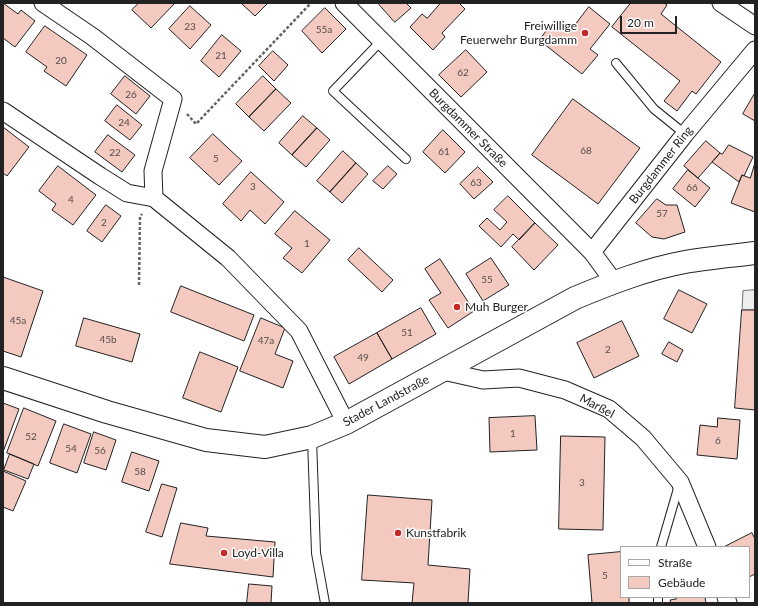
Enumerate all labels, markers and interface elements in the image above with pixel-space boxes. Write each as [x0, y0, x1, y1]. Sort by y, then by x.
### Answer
scale bar [622, 8, 679, 34]
text: 20 m [627, 15, 654, 30]
place label: Freiwillige Feuerwehr Burgdamm [460, 19, 577, 47]
house number: 23 [184, 21, 196, 33]
house number: 55a [316, 24, 332, 36]
marker: Freiwillige Feuerwehr Burgdamm [580, 28, 590, 38]
house number: 21 [215, 50, 227, 62]
house number: 20 [55, 55, 67, 67]
house number: 62 [457, 67, 469, 79]
street label: Burgdammer Straße [426, 86, 510, 170]
house number: 26 [125, 89, 137, 101]
house number: 24 [118, 117, 130, 129]
street label: Burgdammer Ring [626, 123, 696, 207]
house number: 68 [580, 145, 592, 157]
house number: 61 [438, 146, 450, 158]
house number: 22 [109, 147, 121, 159]
house number: 5 [213, 153, 219, 165]
house number: 63 [470, 177, 482, 189]
house number: 3 [250, 181, 256, 193]
house number: 66 [686, 182, 698, 194]
house number: 4 [68, 194, 74, 206]
house number: 57 [656, 208, 668, 220]
house number: 2 [101, 217, 107, 229]
house number: 1 [304, 238, 310, 250]
house number: 55 [481, 274, 493, 286]
place label: Muh Burger [465, 300, 528, 314]
marker: Muh Burger [452, 302, 462, 312]
house number: 45a [10, 315, 26, 327]
house number: 51 [401, 327, 413, 339]
house number: 45b [99, 334, 117, 346]
house number: 47a [258, 335, 274, 347]
house number: 2 [605, 344, 611, 356]
house number: 49 [357, 352, 369, 364]
street label: Stader Landstraße [340, 372, 432, 430]
street label: Marßel [577, 391, 617, 421]
house number: 1 [510, 428, 516, 440]
house number: 52 [25, 431, 37, 443]
house number: 6 [715, 435, 721, 447]
house number: 54 [65, 443, 77, 455]
house number: 56 [94, 445, 106, 457]
house number: 58 [134, 466, 146, 478]
house number: 3 [579, 477, 585, 489]
place label: Kunstfabrik [406, 526, 466, 540]
marker: Kunstfabrik [393, 528, 403, 538]
place label: Loyd-Villa [232, 546, 284, 560]
legend [620, 546, 750, 598]
marker: Loyd-Villa [219, 548, 229, 558]
text: Straße [658, 555, 692, 570]
house number: 5 [602, 570, 608, 582]
text: Gebäude [658, 575, 705, 590]

